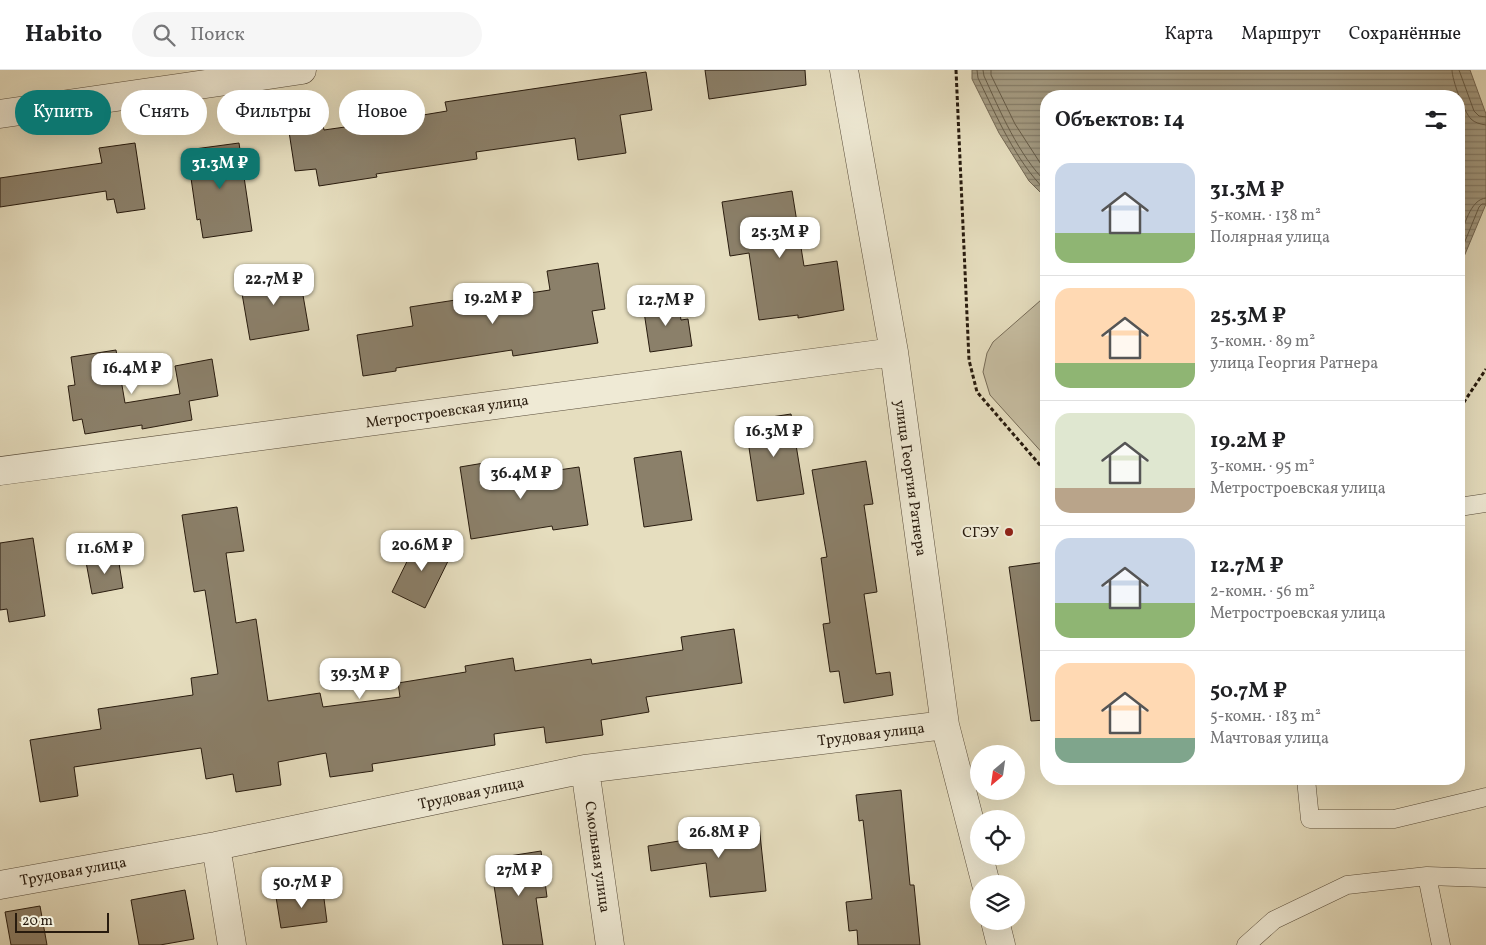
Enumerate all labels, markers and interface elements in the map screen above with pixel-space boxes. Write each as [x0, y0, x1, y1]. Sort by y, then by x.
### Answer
search box [132, 12, 482, 57]
text: Habito [25, 18, 102, 52]
icon: search [150, 21, 178, 49]
text: Поиск [190, 22, 245, 48]
text: Карта [1164, 22, 1213, 47]
text: Маршрут [1241, 22, 1321, 47]
text: Сохранённые [1349, 22, 1461, 47]
chip: Купить [15, 90, 111, 135]
chip: Снять [121, 90, 207, 135]
chip: Фильтры [217, 90, 329, 135]
chip: Новое [339, 90, 425, 135]
text: Объектов: 14 [1055, 106, 1185, 135]
icon: filters [1422, 106, 1450, 134]
pin: 31.3M ₽ [174, 148, 266, 190]
text: 31.3M ₽ [192, 153, 248, 175]
text: 31.3M ₽ [1210, 176, 1284, 205]
icon: home [1095, 183, 1155, 243]
text: 5-комн. · 138 m² [1210, 205, 1321, 227]
pin: 25.3M ₽ [734, 216, 826, 259]
text: 25.3M ₽ [751, 222, 809, 244]
text: Полярная улица [1210, 227, 1330, 249]
pin: 22.7M ₽ [228, 264, 320, 306]
text: 22.7M ₽ [245, 269, 303, 291]
pin: 19.2M ₽ [447, 282, 539, 325]
pin: 12.7M ₽ [620, 284, 712, 327]
text: 19.2M ₽ [464, 288, 522, 310]
text: 12.7M ₽ [638, 290, 694, 312]
text: 25.3M ₽ [1210, 302, 1286, 331]
icon: home [1095, 308, 1155, 368]
text: 3-комн. · 89 m² [1210, 331, 1315, 353]
pin: 16.4M ₽ [86, 352, 178, 395]
text: улица Георгия Ратнера [1210, 353, 1378, 375]
text: 16.4M ₽ [102, 358, 162, 380]
street label: Метростроевская улица [364, 391, 530, 434]
street label: улица Георгия Ратнера [888, 399, 931, 558]
pin: 16.3M ₽ [728, 416, 820, 458]
text: 16.3M ₽ [745, 421, 803, 443]
text: 19.2M ₽ [1210, 427, 1286, 456]
icon: home [1095, 433, 1155, 493]
text: 3-комн. · 95 m² [1210, 456, 1315, 478]
pin: 36.4M ₽ [475, 458, 567, 500]
text: 36.4M ₽ [491, 463, 551, 485]
text: Метростроевская улица [1210, 478, 1386, 500]
place label: СГЭУ [962, 523, 999, 544]
marker: СГЭУ [1003, 526, 1015, 538]
pin: 20.6M ₽ [376, 530, 468, 572]
pin: 11.6M ₽ [59, 532, 151, 575]
text: 20.6M ₽ [391, 535, 453, 557]
text: 11.6M ₽ [77, 538, 133, 560]
text: 12.7M ₽ [1210, 552, 1284, 581]
icon: home [1095, 558, 1155, 618]
text: 2-комн. · 56 m² [1210, 581, 1315, 603]
text: Метростроевская улица [1210, 603, 1386, 625]
pin: 39.3M ₽ [314, 658, 406, 700]
text: 39.3M ₽ [331, 663, 389, 685]
text: 50.7M ₽ [1210, 677, 1287, 706]
icon: home [1095, 683, 1155, 743]
text: 5-комн. · 183 m² [1210, 706, 1321, 728]
street label: Трудовая улица [816, 718, 926, 752]
text: Мачтовая улица [1210, 728, 1329, 750]
north arrow [970, 745, 1025, 800]
map controls [970, 745, 1025, 930]
street label: Трудовая улица [416, 773, 526, 816]
street label: Смольная улица [578, 800, 615, 914]
button: locate [970, 810, 1025, 865]
pin: 26.8M ₽ [673, 816, 765, 859]
text: 26.8M ₽ [689, 822, 749, 844]
street label: Трудовая улица [18, 853, 128, 892]
pin: 27M ₽ [484, 854, 554, 897]
text: 27M ₽ [496, 860, 542, 882]
pin: 50.7M ₽ [256, 866, 348, 909]
text: 50.7M ₽ [273, 872, 331, 894]
button: layers [970, 875, 1025, 930]
scale bar [15, 910, 109, 933]
text: 20 m [22, 912, 53, 931]

